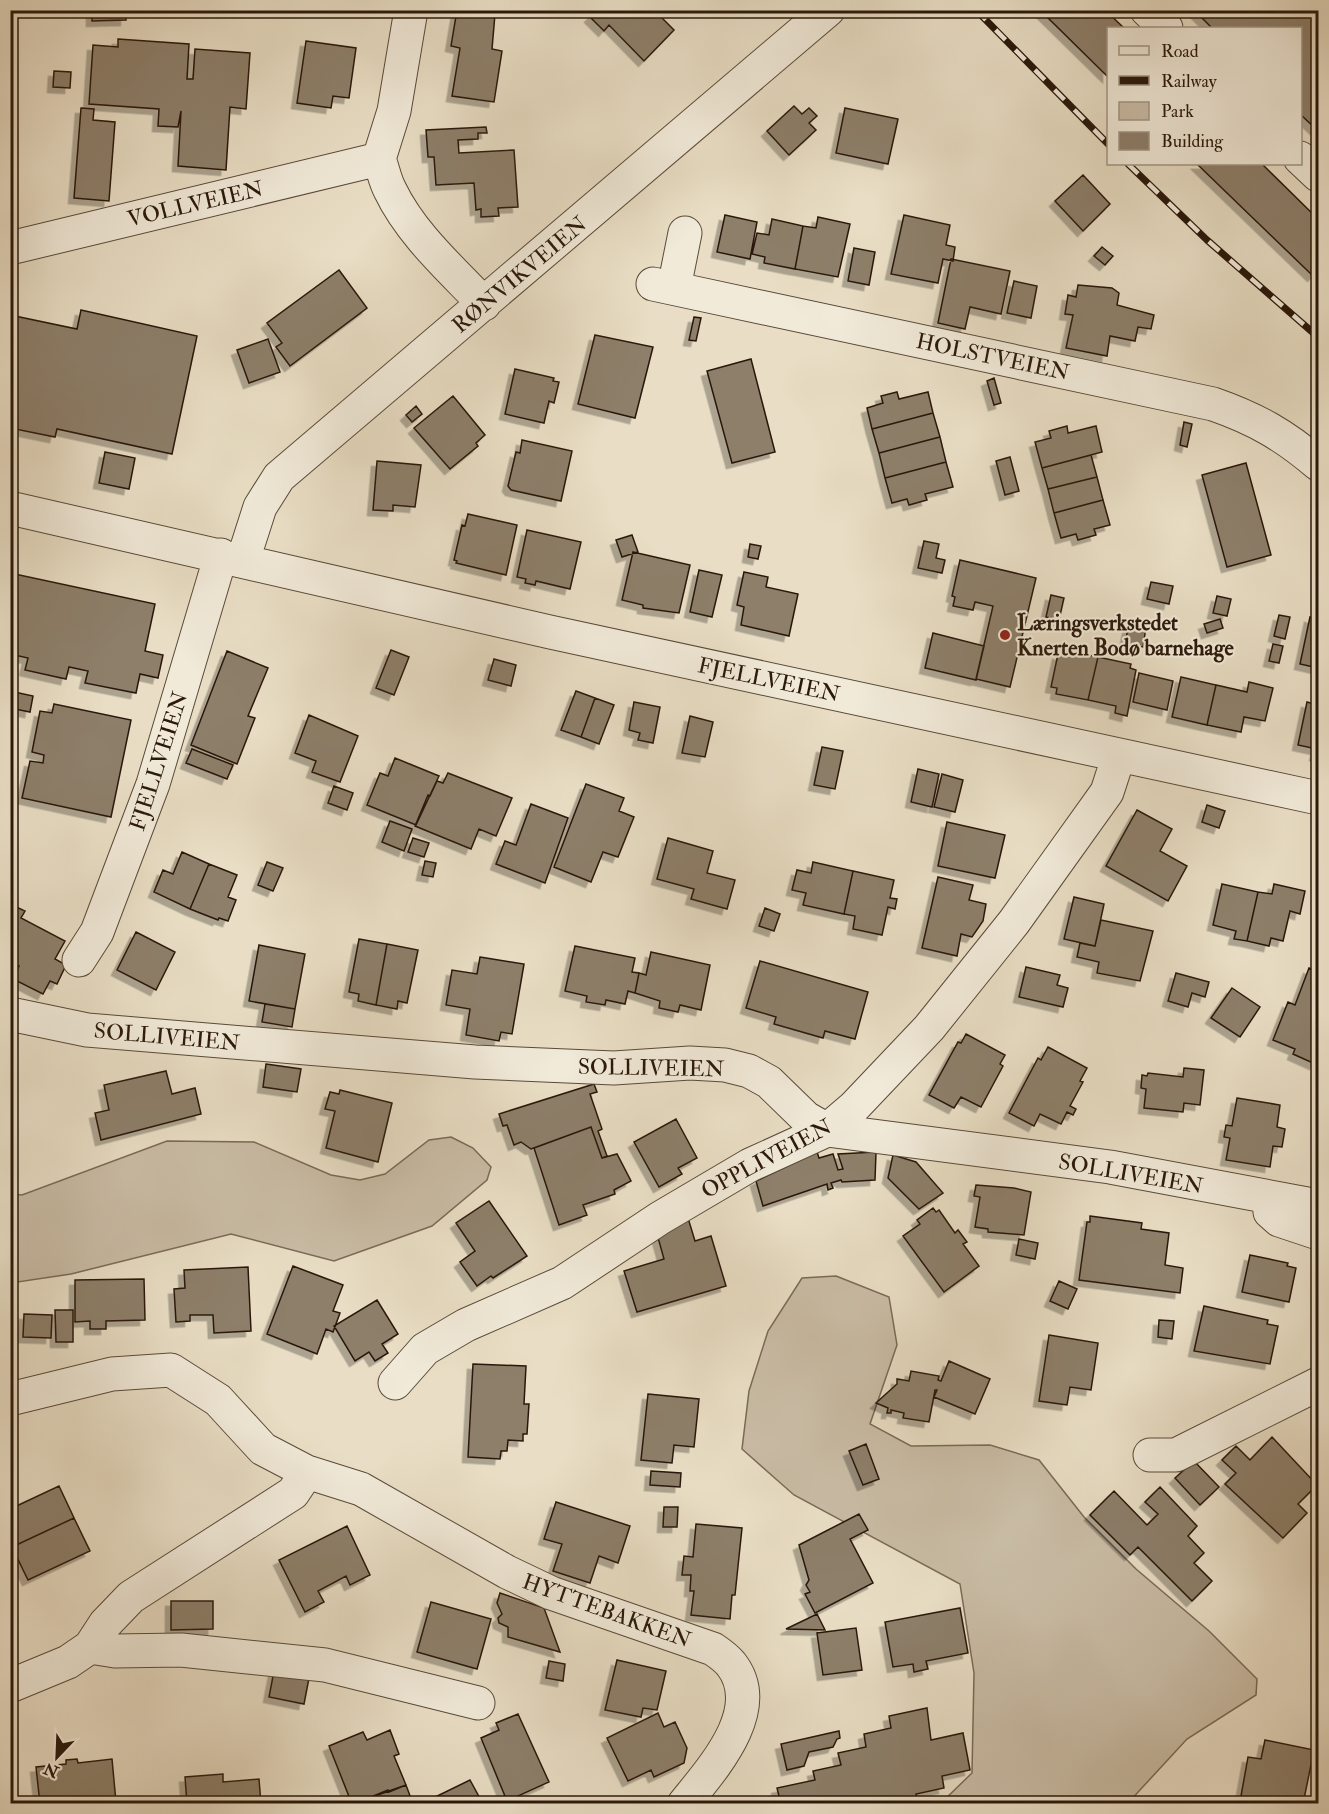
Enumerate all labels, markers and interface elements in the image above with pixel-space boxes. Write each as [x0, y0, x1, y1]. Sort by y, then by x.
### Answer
legend [1107, 27, 1302, 165]
text: Road [1161, 40, 1199, 63]
text: Railway [1161, 70, 1218, 93]
text: Park [1161, 100, 1194, 123]
text: Building [1161, 130, 1224, 153]
street label: VOLLVEIEN [124, 175, 266, 233]
street label: RØNVIKVEIEN [446, 210, 593, 339]
street label: HOLSTVEIEN [914, 327, 1072, 387]
place label: Læringsverkstedet Knerten Bodø barnehage [1017, 609, 1234, 663]
marker: Læringsverkstedet Knerten Bodø barnehage [998, 628, 1012, 642]
street label: FJELLVEIEN [695, 651, 843, 709]
street label: FJELLVEIEN [123, 688, 195, 834]
street label: SOLLIVEIEN [93, 1017, 241, 1057]
street label: SOLLIVEIEN [578, 1053, 725, 1083]
street label: OPPLIVEIEN [696, 1113, 837, 1205]
street label: SOLLIVEIEN [1056, 1147, 1206, 1201]
street label: HYTTEBAKKEN [519, 1567, 695, 1654]
north arrow [27, 1727, 87, 1787]
text: N [40, 1758, 63, 1782]

